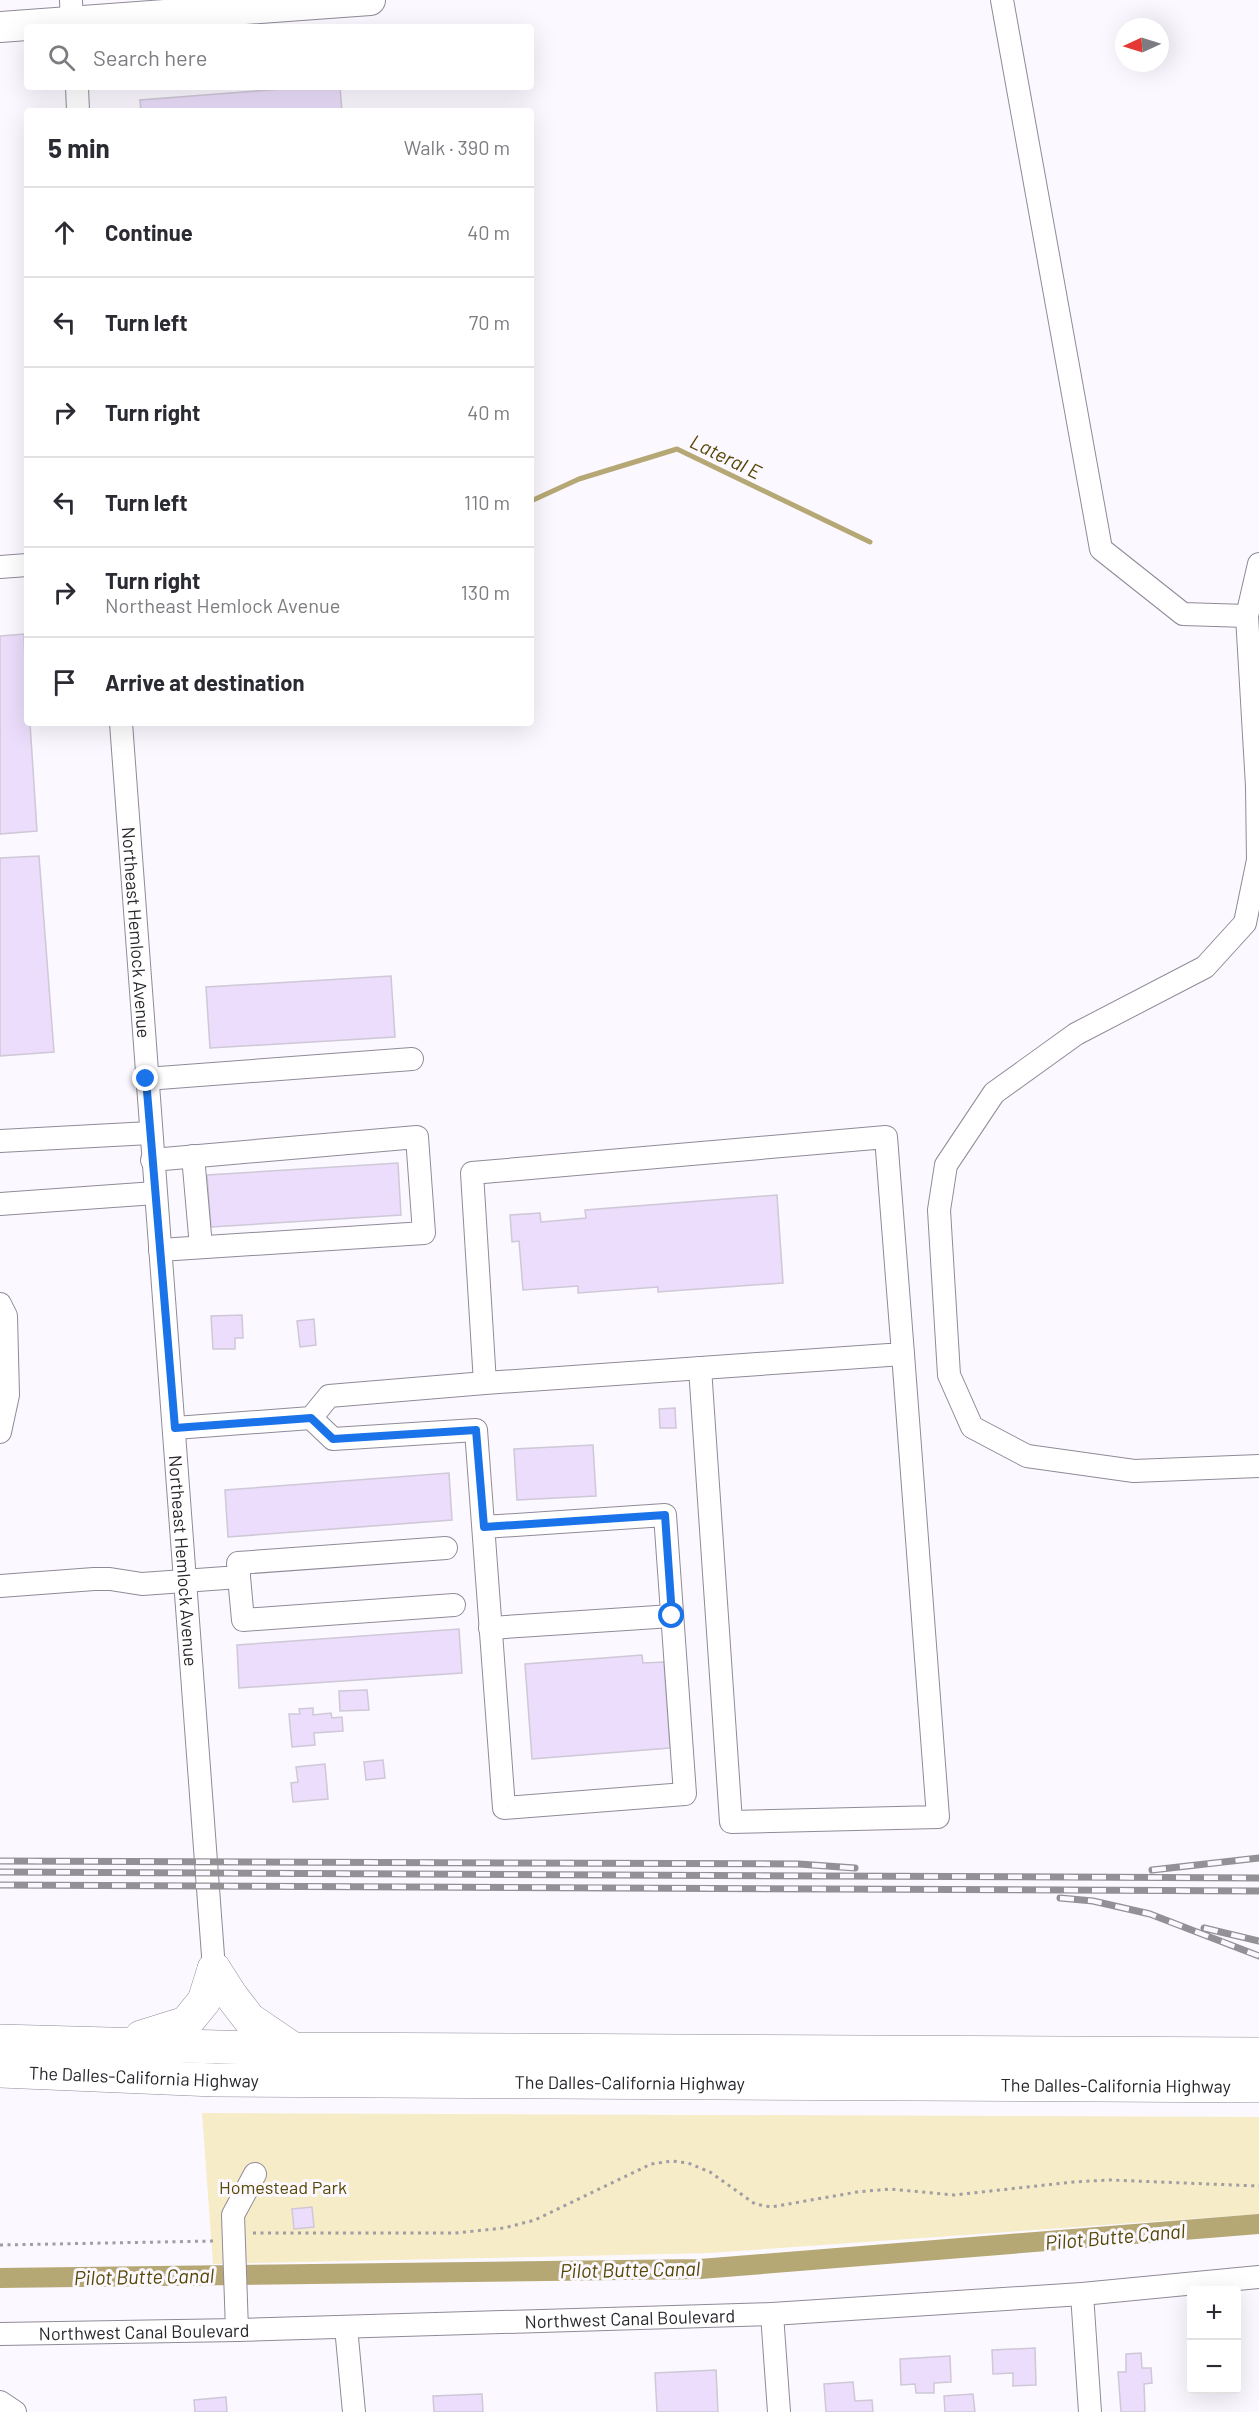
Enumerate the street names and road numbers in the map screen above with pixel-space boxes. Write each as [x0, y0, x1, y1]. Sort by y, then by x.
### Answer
street label: Northeast Hemlock Avenue [118, 826, 155, 1039]
street label: Northeast Hemlock Avenue [165, 1454, 202, 1667]
street label: The Dalles-California Highway [28, 2061, 259, 2091]
street label: The Dalles-California Highway [515, 2071, 745, 2094]
street label: The Dalles-California Highway [1001, 2074, 1231, 2097]
street label: Northwest Canal Boulevard [524, 2304, 735, 2332]
street label: Northwest Canal Boulevard [38, 2319, 250, 2344]

